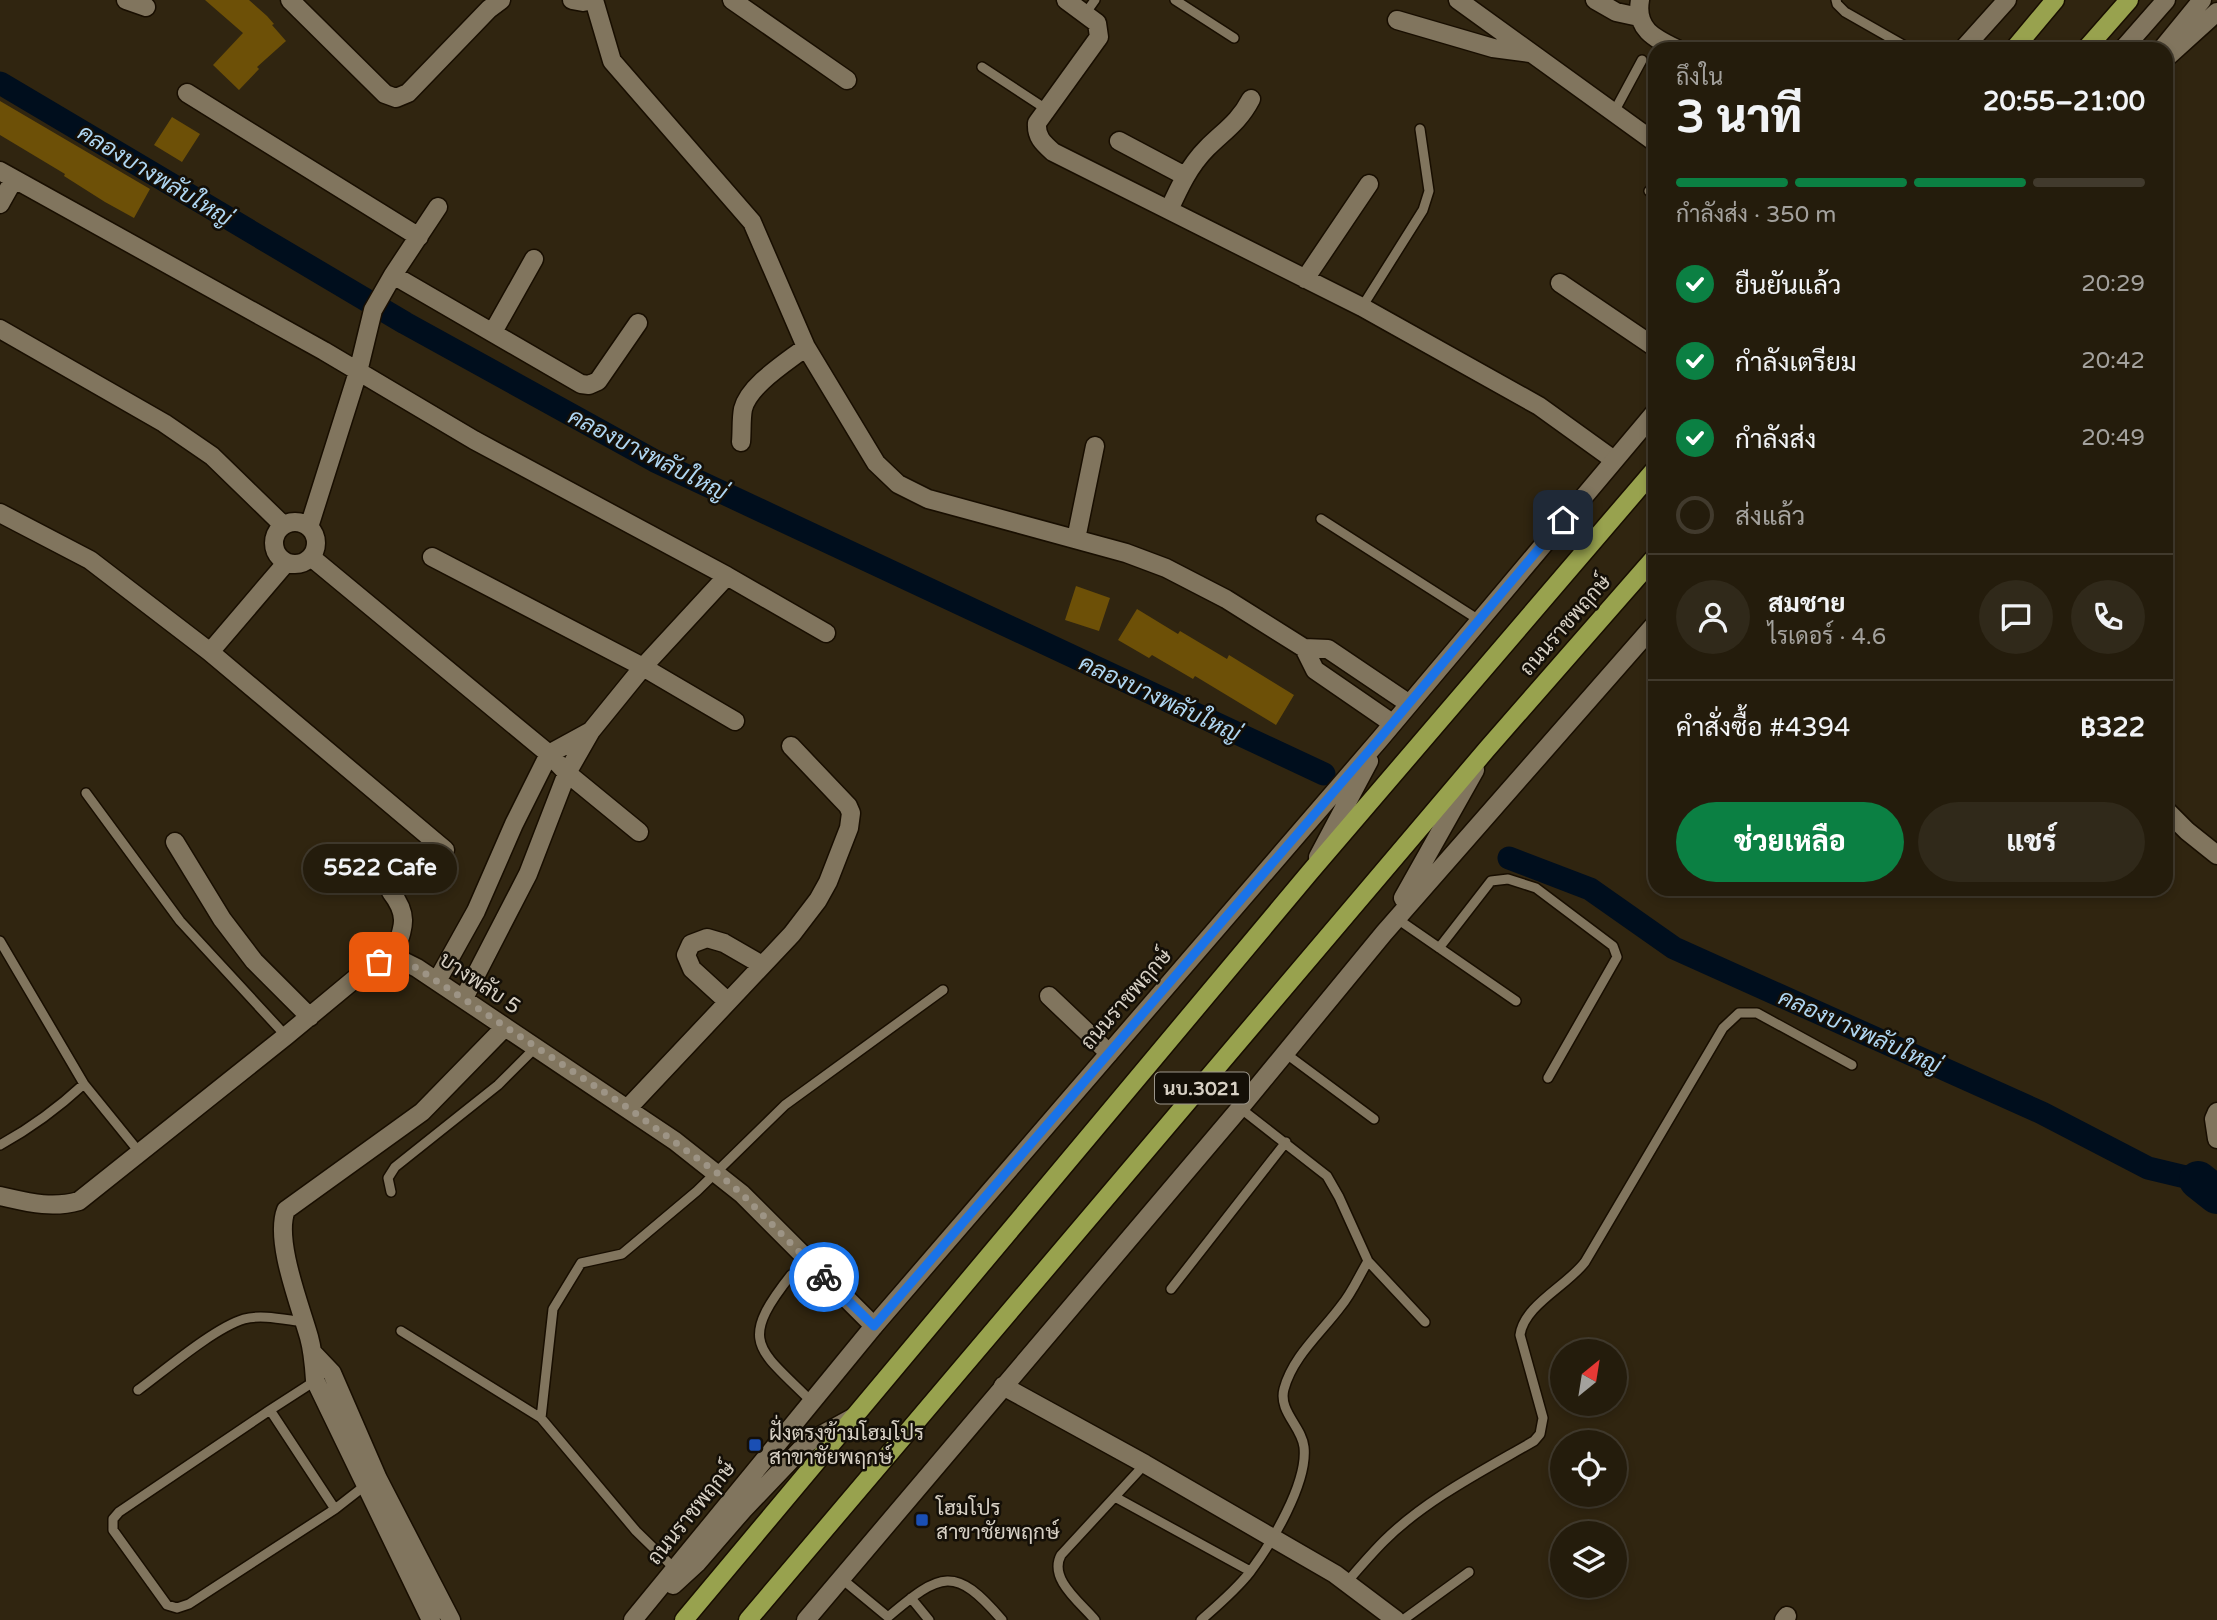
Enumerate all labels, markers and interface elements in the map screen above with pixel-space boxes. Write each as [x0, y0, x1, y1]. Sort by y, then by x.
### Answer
text: ถึงใน [1676, 64, 1723, 92]
text: 20:55–21:00 [1983, 86, 2145, 117]
text: 3 นาที [1676, 90, 1802, 145]
water label: คลองบางพลับใหญ่ [72, 116, 239, 233]
text: กำลังส่ง · 350 m [1676, 201, 1836, 229]
icon: check [1676, 265, 1714, 303]
text: ยืนยันแล้ว [1735, 270, 1841, 301]
text: 20:29 [2081, 270, 2145, 298]
icon: check [1676, 342, 1714, 380]
text: กำลังเตรียม [1735, 347, 1857, 378]
text: 20:42 [2081, 347, 2145, 375]
water label: คลองบางพลับใหญ่ [563, 400, 734, 508]
icon: check [1676, 419, 1714, 457]
text: กำลังส่ง [1735, 424, 1816, 455]
text: 20:49 [2081, 424, 2145, 452]
pin [1533, 490, 1593, 550]
icon: home [1544, 501, 1582, 539]
text: ส่งแล้ว [1735, 501, 1805, 532]
street label: ถนนราชพฤกษ์ [1513, 568, 1617, 681]
button: person [1676, 580, 1750, 654]
button: chat [1979, 580, 2053, 654]
button: phone [2071, 580, 2145, 654]
text: สมชาย [1768, 588, 1845, 619]
text: ไรเดอร์ · 4.6 [1768, 623, 1886, 651]
water label: คลองบางพลับใหญ่ [1074, 647, 1247, 749]
text: คำสั่งซื้อ #4394 [1676, 712, 1850, 743]
text: ฿322 [2080, 712, 2145, 743]
button: ช่วยเหลือ [1676, 802, 1904, 882]
button: แชร์ [1918, 802, 2145, 882]
callout: 5522 Cafe [302, 843, 456, 892]
text: 5522 Cafe [323, 854, 437, 882]
pin [349, 932, 409, 992]
street label: ถนนราชพฤกษ์ [1074, 942, 1178, 1055]
icon: bag [360, 943, 398, 981]
street label: บางพลับ 5 [434, 947, 525, 1020]
water label: คลองบางพลับใหญ่ [1774, 981, 1947, 1081]
road number: นบ.3021 [1155, 1072, 1249, 1104]
courier [789, 1242, 859, 1312]
icon: bike [805, 1258, 843, 1296]
north arrow [1550, 1339, 1628, 1416]
map controls [1550, 1339, 1627, 1598]
place label: ฝั่งตรงข้ามโฮมโปร สาขาชัยพฤกษ์ [769, 1414, 924, 1470]
button: locate [1550, 1430, 1627, 1507]
marker: ฝั่งตรงข้ามโฮมโปร สาขาชัยพฤกษ์ [747, 1437, 763, 1453]
street label: ถนนราชพฤกษ์ [641, 1455, 741, 1570]
place label: โฮมโปร สาขาชัยพฤกษ์ [935, 1495, 1060, 1545]
marker: โฮมโปร สาขาชัยพฤกษ์ [914, 1512, 930, 1528]
button: layers [1550, 1521, 1627, 1598]

